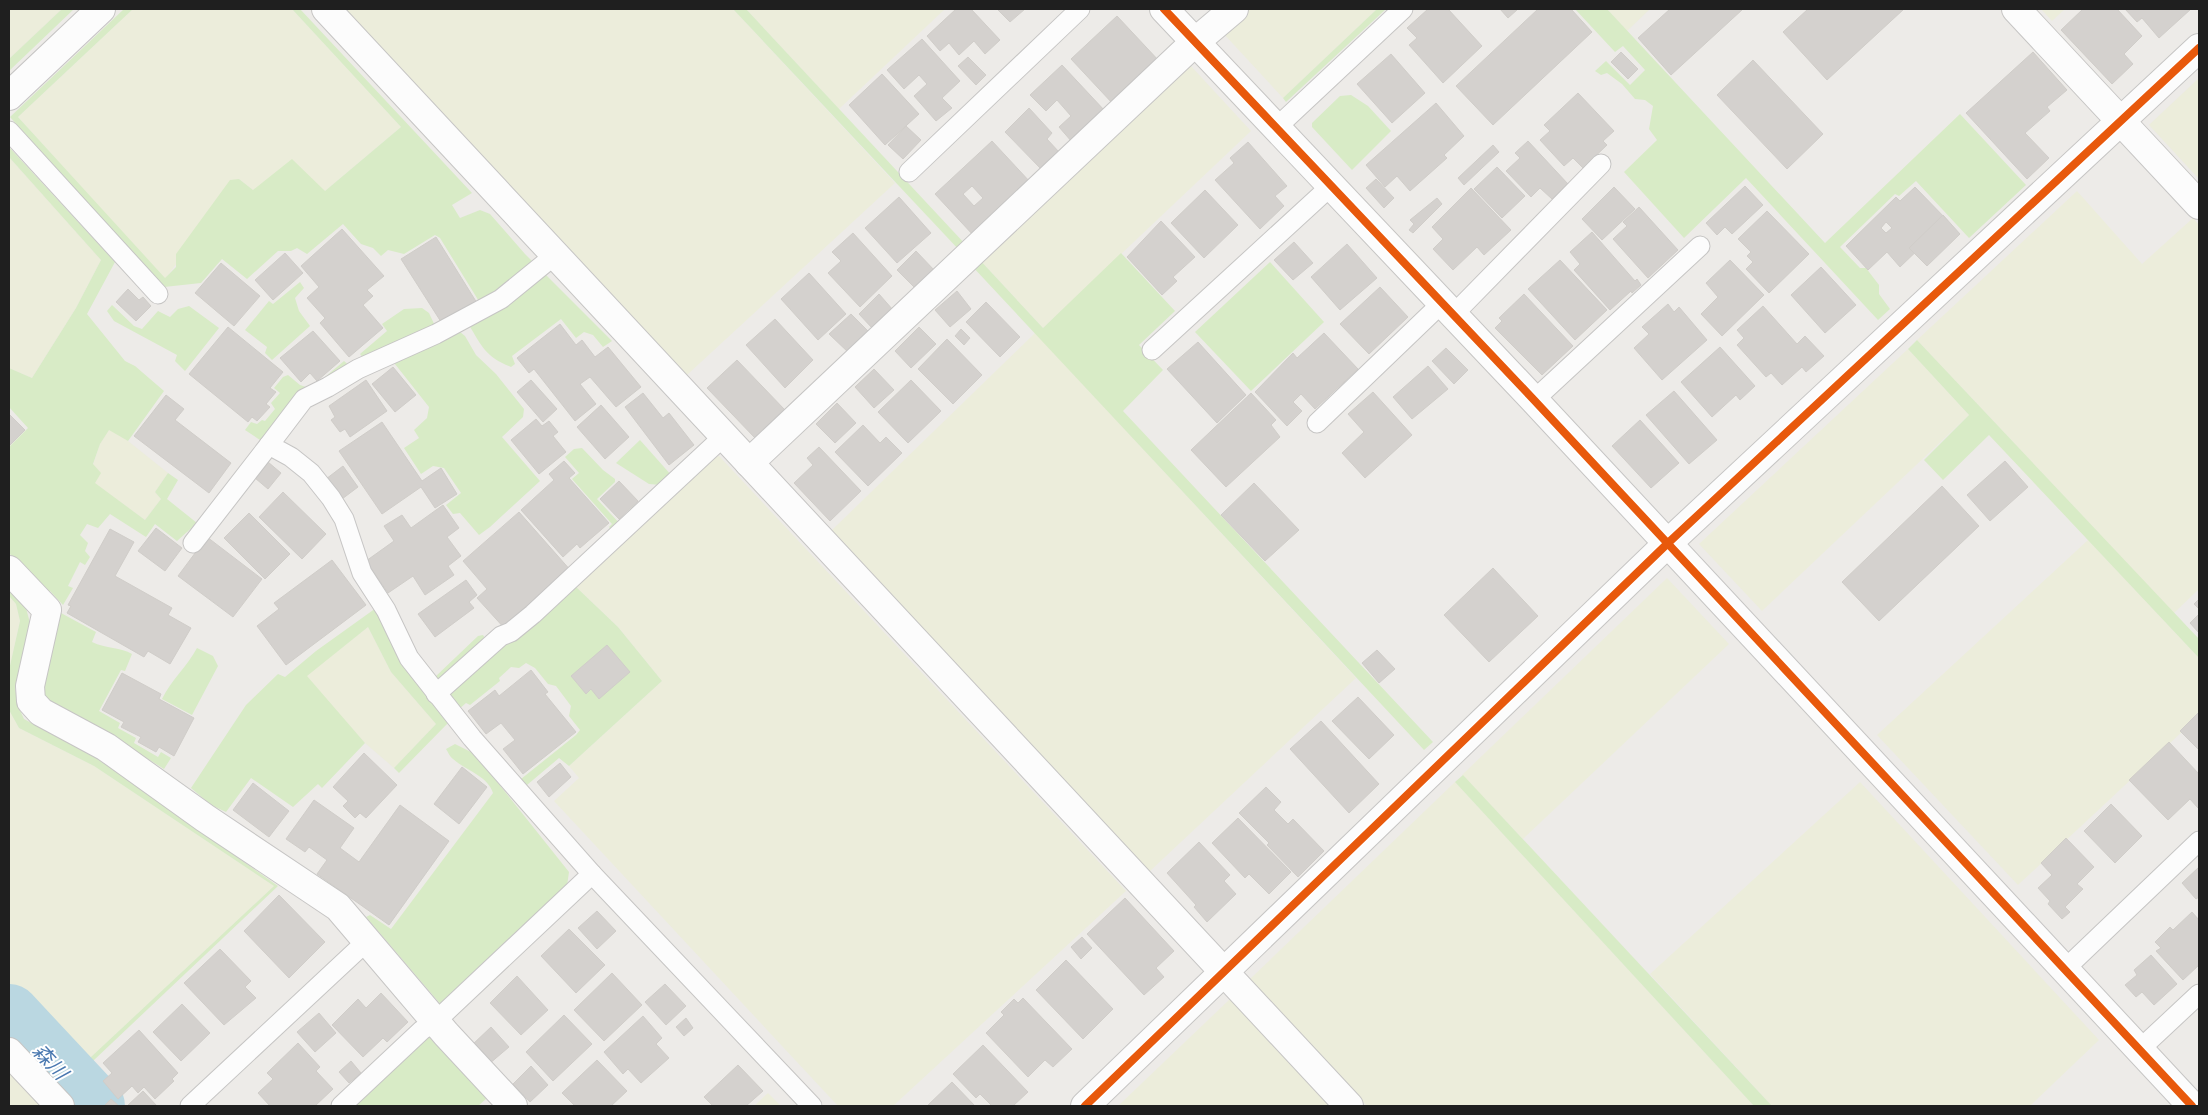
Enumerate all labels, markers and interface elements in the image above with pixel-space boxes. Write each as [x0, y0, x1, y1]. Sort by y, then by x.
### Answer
water label: 森川 [29, 1038, 75, 1085]

